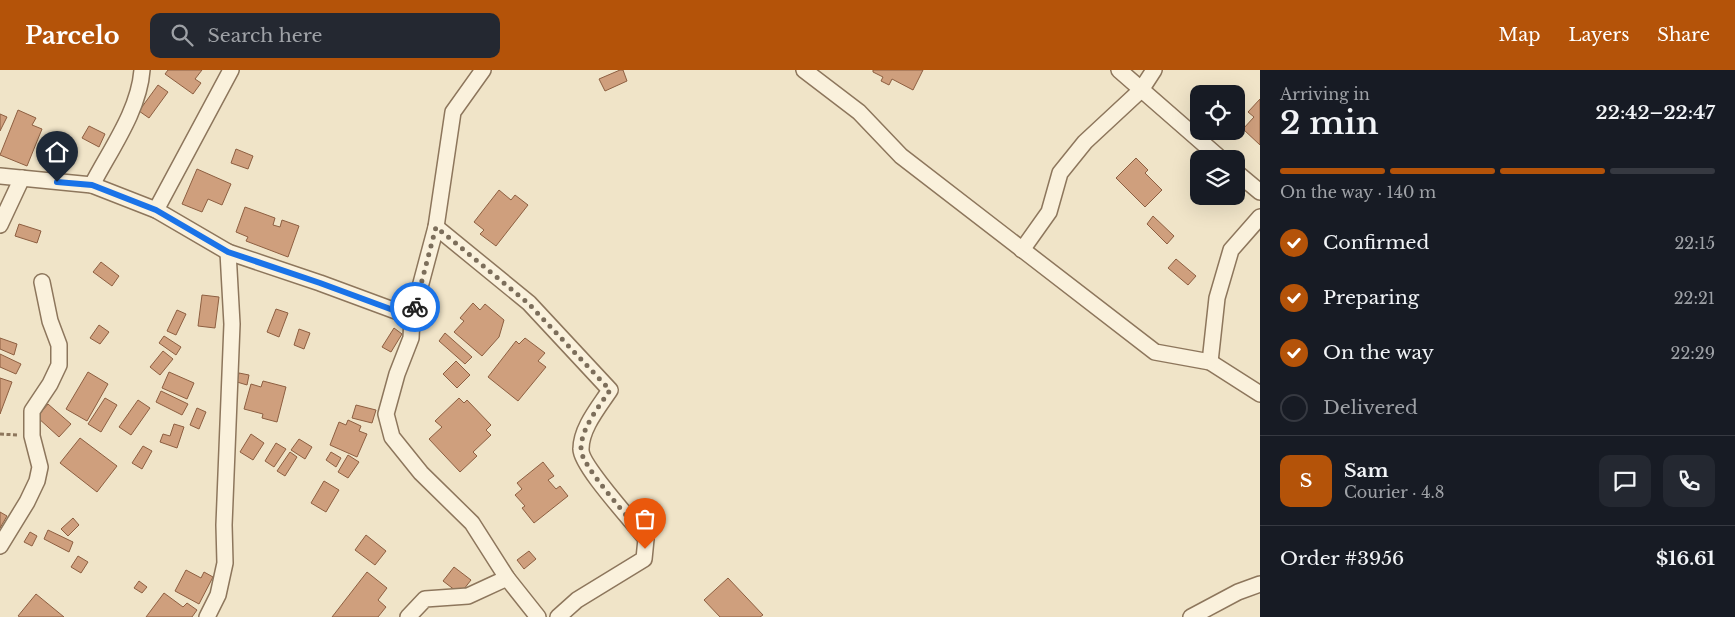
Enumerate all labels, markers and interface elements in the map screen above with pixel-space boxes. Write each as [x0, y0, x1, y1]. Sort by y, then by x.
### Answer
search box [150, 13, 500, 58]
text: Parcelo [25, 21, 120, 50]
icon: search [168, 21, 196, 49]
text: Search here [208, 24, 322, 47]
text: Map [1499, 24, 1540, 46]
text: Layers [1568, 24, 1629, 46]
text: Share [1657, 24, 1710, 46]
text: Arriving in [1280, 84, 1370, 104]
map controls [1190, 85, 1245, 205]
button: locate [1190, 85, 1245, 140]
text: 22:42–22:47 [1596, 101, 1715, 124]
text: 2 min [1280, 103, 1379, 143]
pin [36, 131, 78, 182]
icon: home [43, 138, 71, 166]
button: layers [1190, 150, 1245, 205]
text: On the way · 140 m [1280, 182, 1436, 202]
icon: check [1280, 229, 1308, 257]
text: Confirmed [1323, 231, 1429, 254]
text: 22:15 [1675, 233, 1715, 253]
courier [390, 282, 440, 332]
icon: check [1280, 284, 1308, 312]
text: Preparing [1323, 286, 1419, 309]
text: 22:21 [1674, 288, 1715, 308]
icon: bike [401, 293, 429, 321]
icon: check [1280, 339, 1308, 367]
text: On the way [1323, 341, 1434, 364]
text: 22:29 [1671, 343, 1715, 363]
text: Delivered [1323, 396, 1418, 419]
button: chat [1599, 455, 1651, 507]
button: phone [1663, 455, 1715, 507]
text: Sam [1344, 459, 1389, 482]
text: S [1300, 469, 1312, 492]
text: Courier · 4.8 [1344, 482, 1445, 502]
pin [624, 498, 666, 549]
icon: bag [631, 505, 659, 533]
text: Order #3956 [1280, 547, 1404, 570]
text: $16.61 [1656, 547, 1715, 570]

